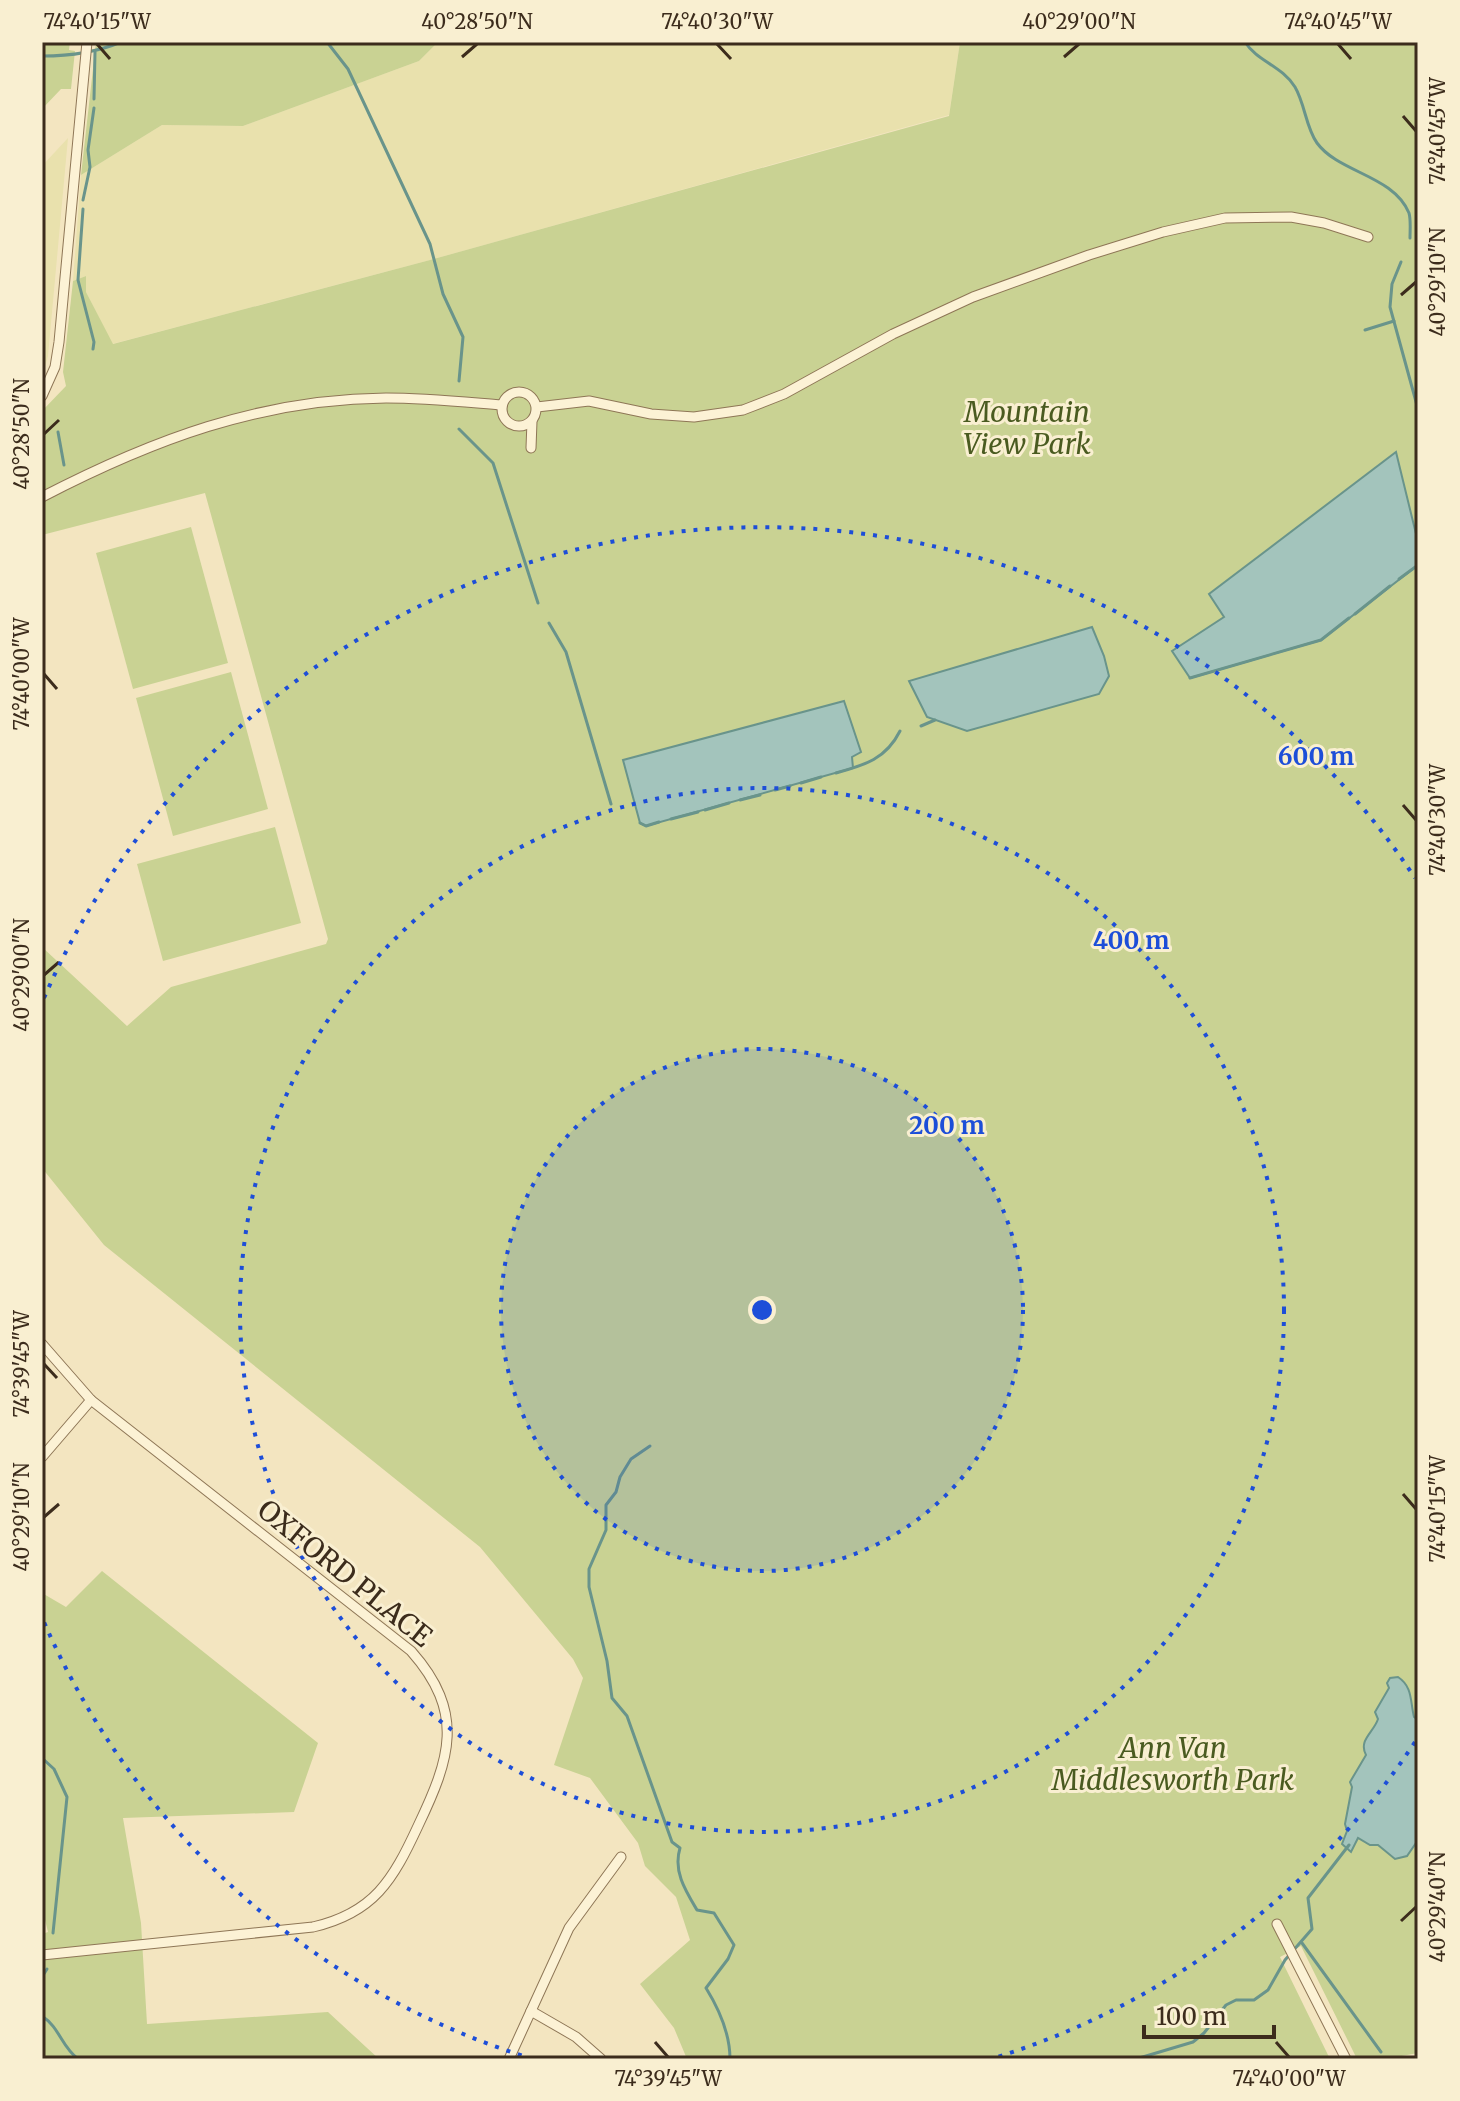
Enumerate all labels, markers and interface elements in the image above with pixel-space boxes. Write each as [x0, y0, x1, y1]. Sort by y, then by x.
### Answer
text: 74°40'15"W [43, 9, 152, 34]
text: 40°28'50"N [421, 9, 533, 34]
text: 74°40'30"W [661, 9, 774, 34]
text: 40°29'00"N [1022, 9, 1136, 34]
text: 74°40'45"W [1284, 9, 1393, 34]
text: 74°40'45"W [1425, 76, 1450, 185]
text: 40°29'10"N [1425, 227, 1450, 336]
text: 40°28'50"N [9, 378, 34, 490]
park label: Mountain View Park [963, 394, 1091, 462]
text: 74°40'00"W [9, 616, 34, 731]
text: 600 m [1278, 741, 1354, 772]
text: 74°40'30"W [1425, 763, 1450, 876]
text: 40°29'00"N [9, 918, 34, 1032]
text: 400 m [1093, 925, 1169, 956]
text: 200 m [909, 1110, 985, 1141]
centre of rings [748, 1296, 776, 1324]
text: 74°39'45"W [9, 1309, 34, 1418]
text: 74°40'15"W [1425, 1454, 1450, 1563]
text: 40°29'10"N [9, 1462, 34, 1571]
street label: OXFORD PLACE [250, 1492, 440, 1655]
park label: Ann Van Middlesworth Park [1051, 1730, 1294, 1798]
text: 40°29'40"N [1425, 1851, 1450, 1962]
scale bar [1144, 1989, 1274, 2039]
text: 100 m [1156, 2001, 1227, 2032]
text: 74°39'45"W [614, 2066, 723, 2091]
text: 74°40'00"W [1232, 2066, 1347, 2091]

